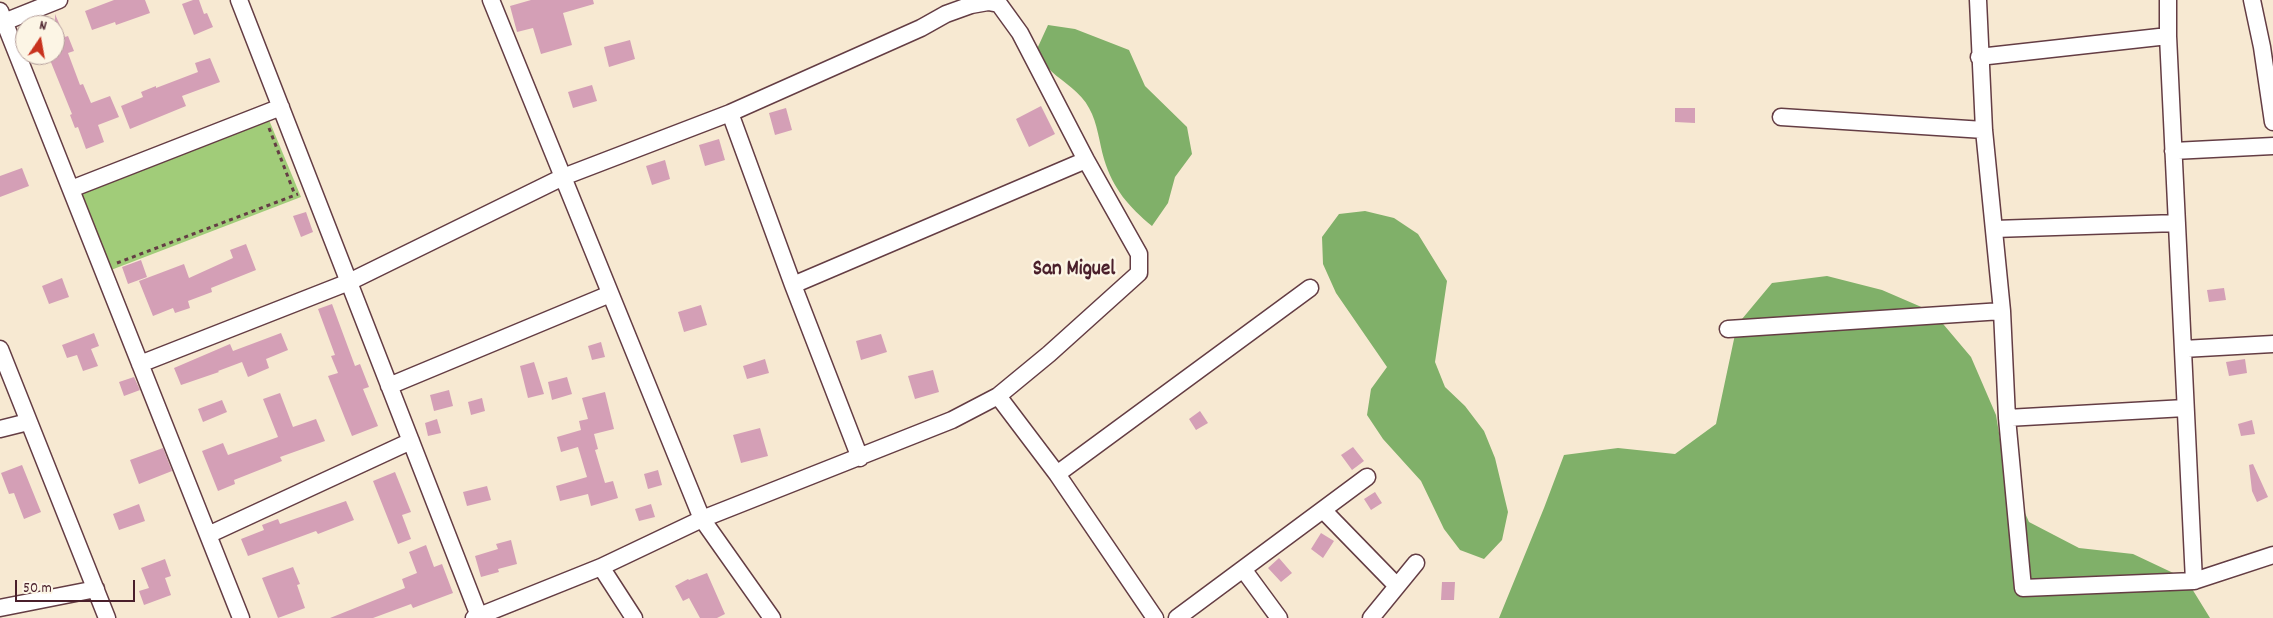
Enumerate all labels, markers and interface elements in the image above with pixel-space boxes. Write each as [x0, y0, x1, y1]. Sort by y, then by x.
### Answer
north arrow [15, 15, 65, 65]
text: N [37, 16, 48, 37]
district label: San Miguel [1033, 258, 1115, 284]
scale bar [18, 570, 138, 602]
text: 50 m [23, 578, 52, 600]

